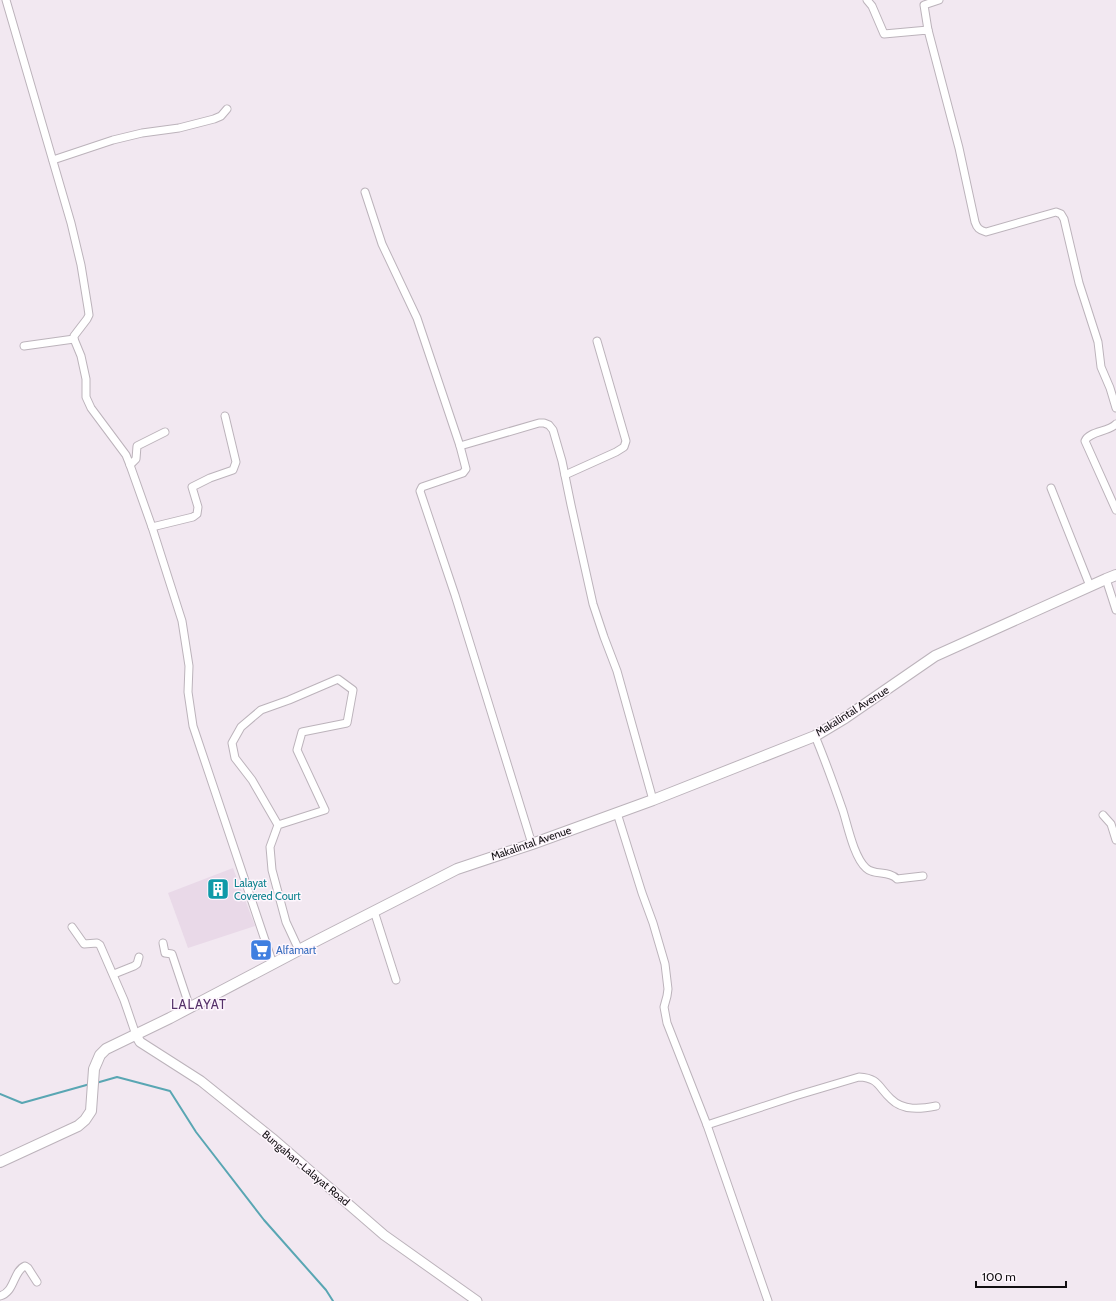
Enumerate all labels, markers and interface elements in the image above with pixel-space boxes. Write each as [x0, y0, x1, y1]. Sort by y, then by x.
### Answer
street label: Makalintal Avenue [813, 683, 892, 739]
street label: Makalintal Avenue [489, 823, 573, 863]
building icon: Lalayat Covered Court [205, 876, 231, 902]
place label: Lalayat Covered Court [234, 876, 301, 903]
supermarket icon: Alfamart [248, 937, 274, 963]
place label: Alfamart [276, 943, 317, 957]
district label: LALAYAT [171, 996, 227, 1012]
street label: Bungahan-Lalayat Road [259, 1127, 353, 1209]
scale bar [976, 1263, 1066, 1289]
text: 100 m [982, 1269, 1016, 1284]

